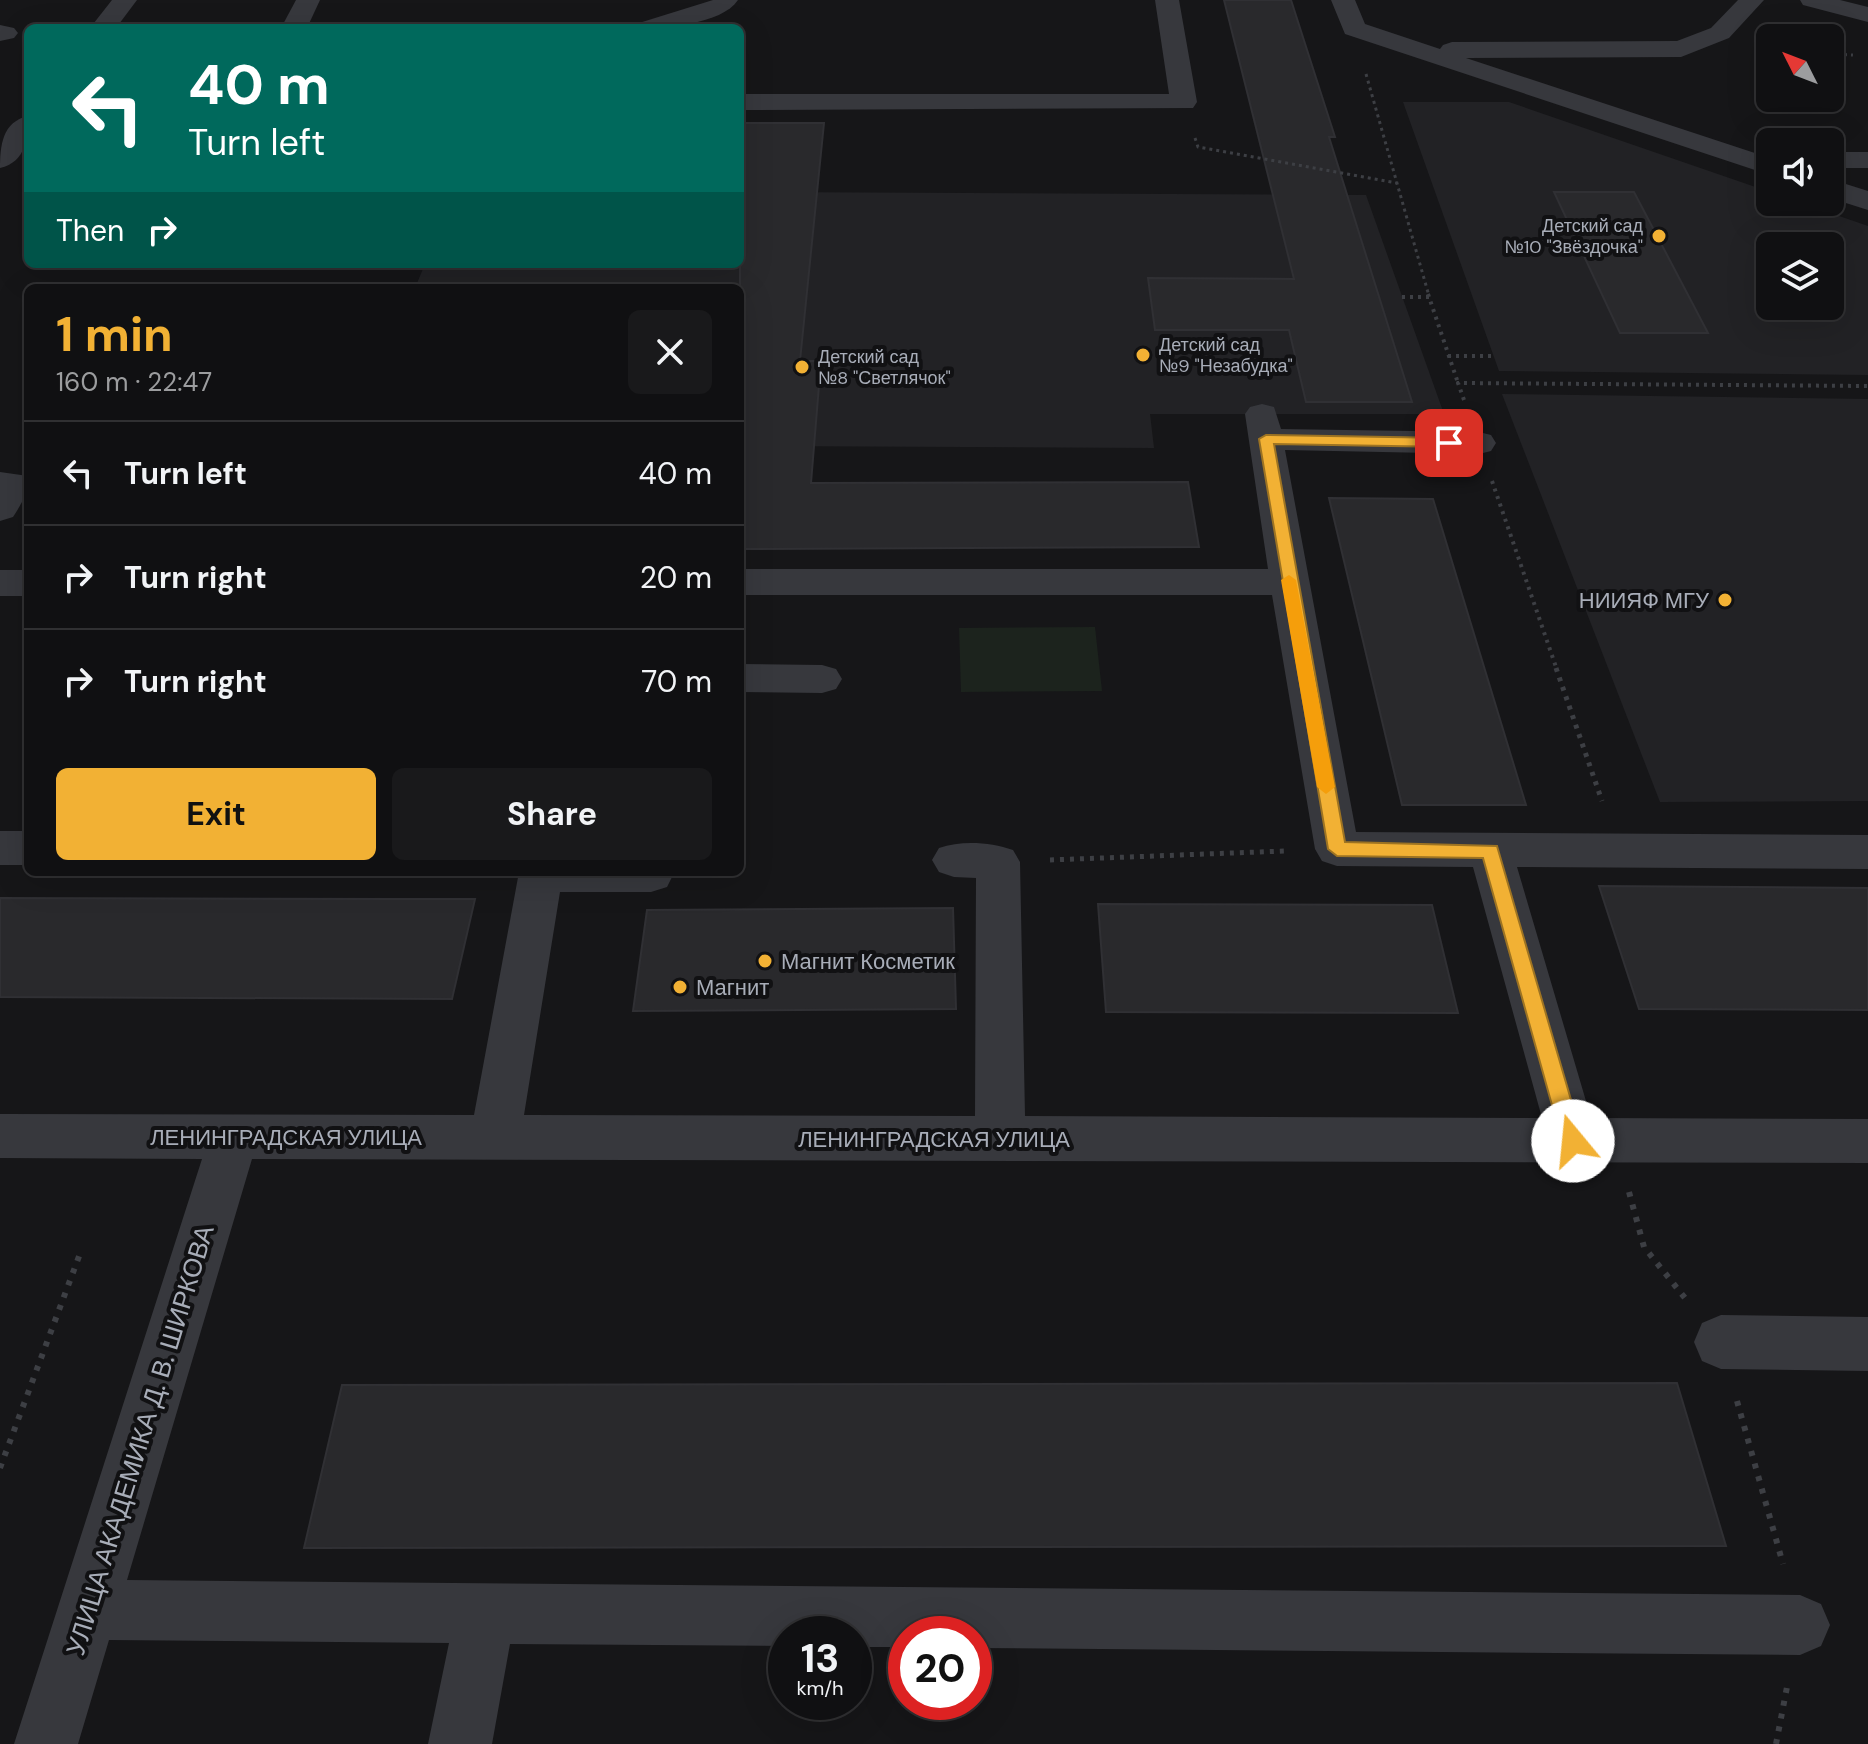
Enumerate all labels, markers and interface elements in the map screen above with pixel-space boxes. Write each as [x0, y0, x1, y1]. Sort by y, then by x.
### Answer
north arrow [1756, 24, 1844, 112]
map controls [1756, 24, 1844, 320]
text: 40 m [188, 48, 330, 121]
icon: left [56, 56, 160, 160]
text: Turn left [188, 119, 325, 166]
button: sound [1756, 128, 1844, 216]
icon: right [140, 208, 184, 252]
text: Then [56, 211, 124, 250]
place label: Детский сад №10 "Звёздочка" [1504, 214, 1643, 259]
marker: Детский сад №10 "Звёздочка" [1650, 227, 1668, 245]
button: layers [1756, 232, 1844, 320]
text: 1 min [56, 303, 173, 366]
button: close [628, 310, 712, 394]
place label: Детский сад №9 "Незабудка" [1159, 333, 1293, 378]
place label: Детский сад №8 "Светлячок" [818, 345, 951, 390]
marker: Детский сад №9 "Незабудка" [1134, 346, 1152, 364]
marker: Детский сад №8 "Светлячок" [793, 358, 811, 376]
text: 160 m · 22:47 [56, 365, 212, 399]
pin [1415, 409, 1483, 477]
icon: arrive [1427, 421, 1471, 465]
icon: left [56, 451, 100, 495]
text: Turn left [124, 454, 247, 493]
text: 40 m [639, 454, 712, 493]
icon: right [56, 555, 100, 599]
text: Turn right [124, 558, 267, 597]
text: 20 m [640, 558, 712, 597]
place label: НИИЯФ МГУ [1579, 586, 1710, 615]
marker: НИИЯФ МГУ [1716, 591, 1734, 609]
icon: right [56, 659, 100, 703]
text: Turn right [124, 662, 267, 701]
text: 70 m [641, 662, 712, 701]
button: Exit [56, 768, 376, 860]
button: Share [392, 768, 712, 860]
place label: Магнит Косметик [781, 947, 955, 976]
marker: Магнит Косметик [756, 952, 774, 970]
place label: Магнит [696, 973, 769, 1002]
marker: Магнит [671, 978, 689, 996]
position arrow [1531, 1099, 1615, 1183]
street label: ЛЕНИНГРАДСКАЯ УЛИЦА [150, 1123, 422, 1152]
street label: ЛЕНИНГРАДСКАЯ УЛИЦА [798, 1125, 1070, 1154]
street label: УЛИЦА АКАДЕМИКА Д. В. ШИРКОВА [58, 1220, 222, 1659]
speed limit sign: 20 [888, 1616, 992, 1720]
text: 13 [801, 1632, 839, 1684]
text: km/h [796, 1675, 844, 1701]

